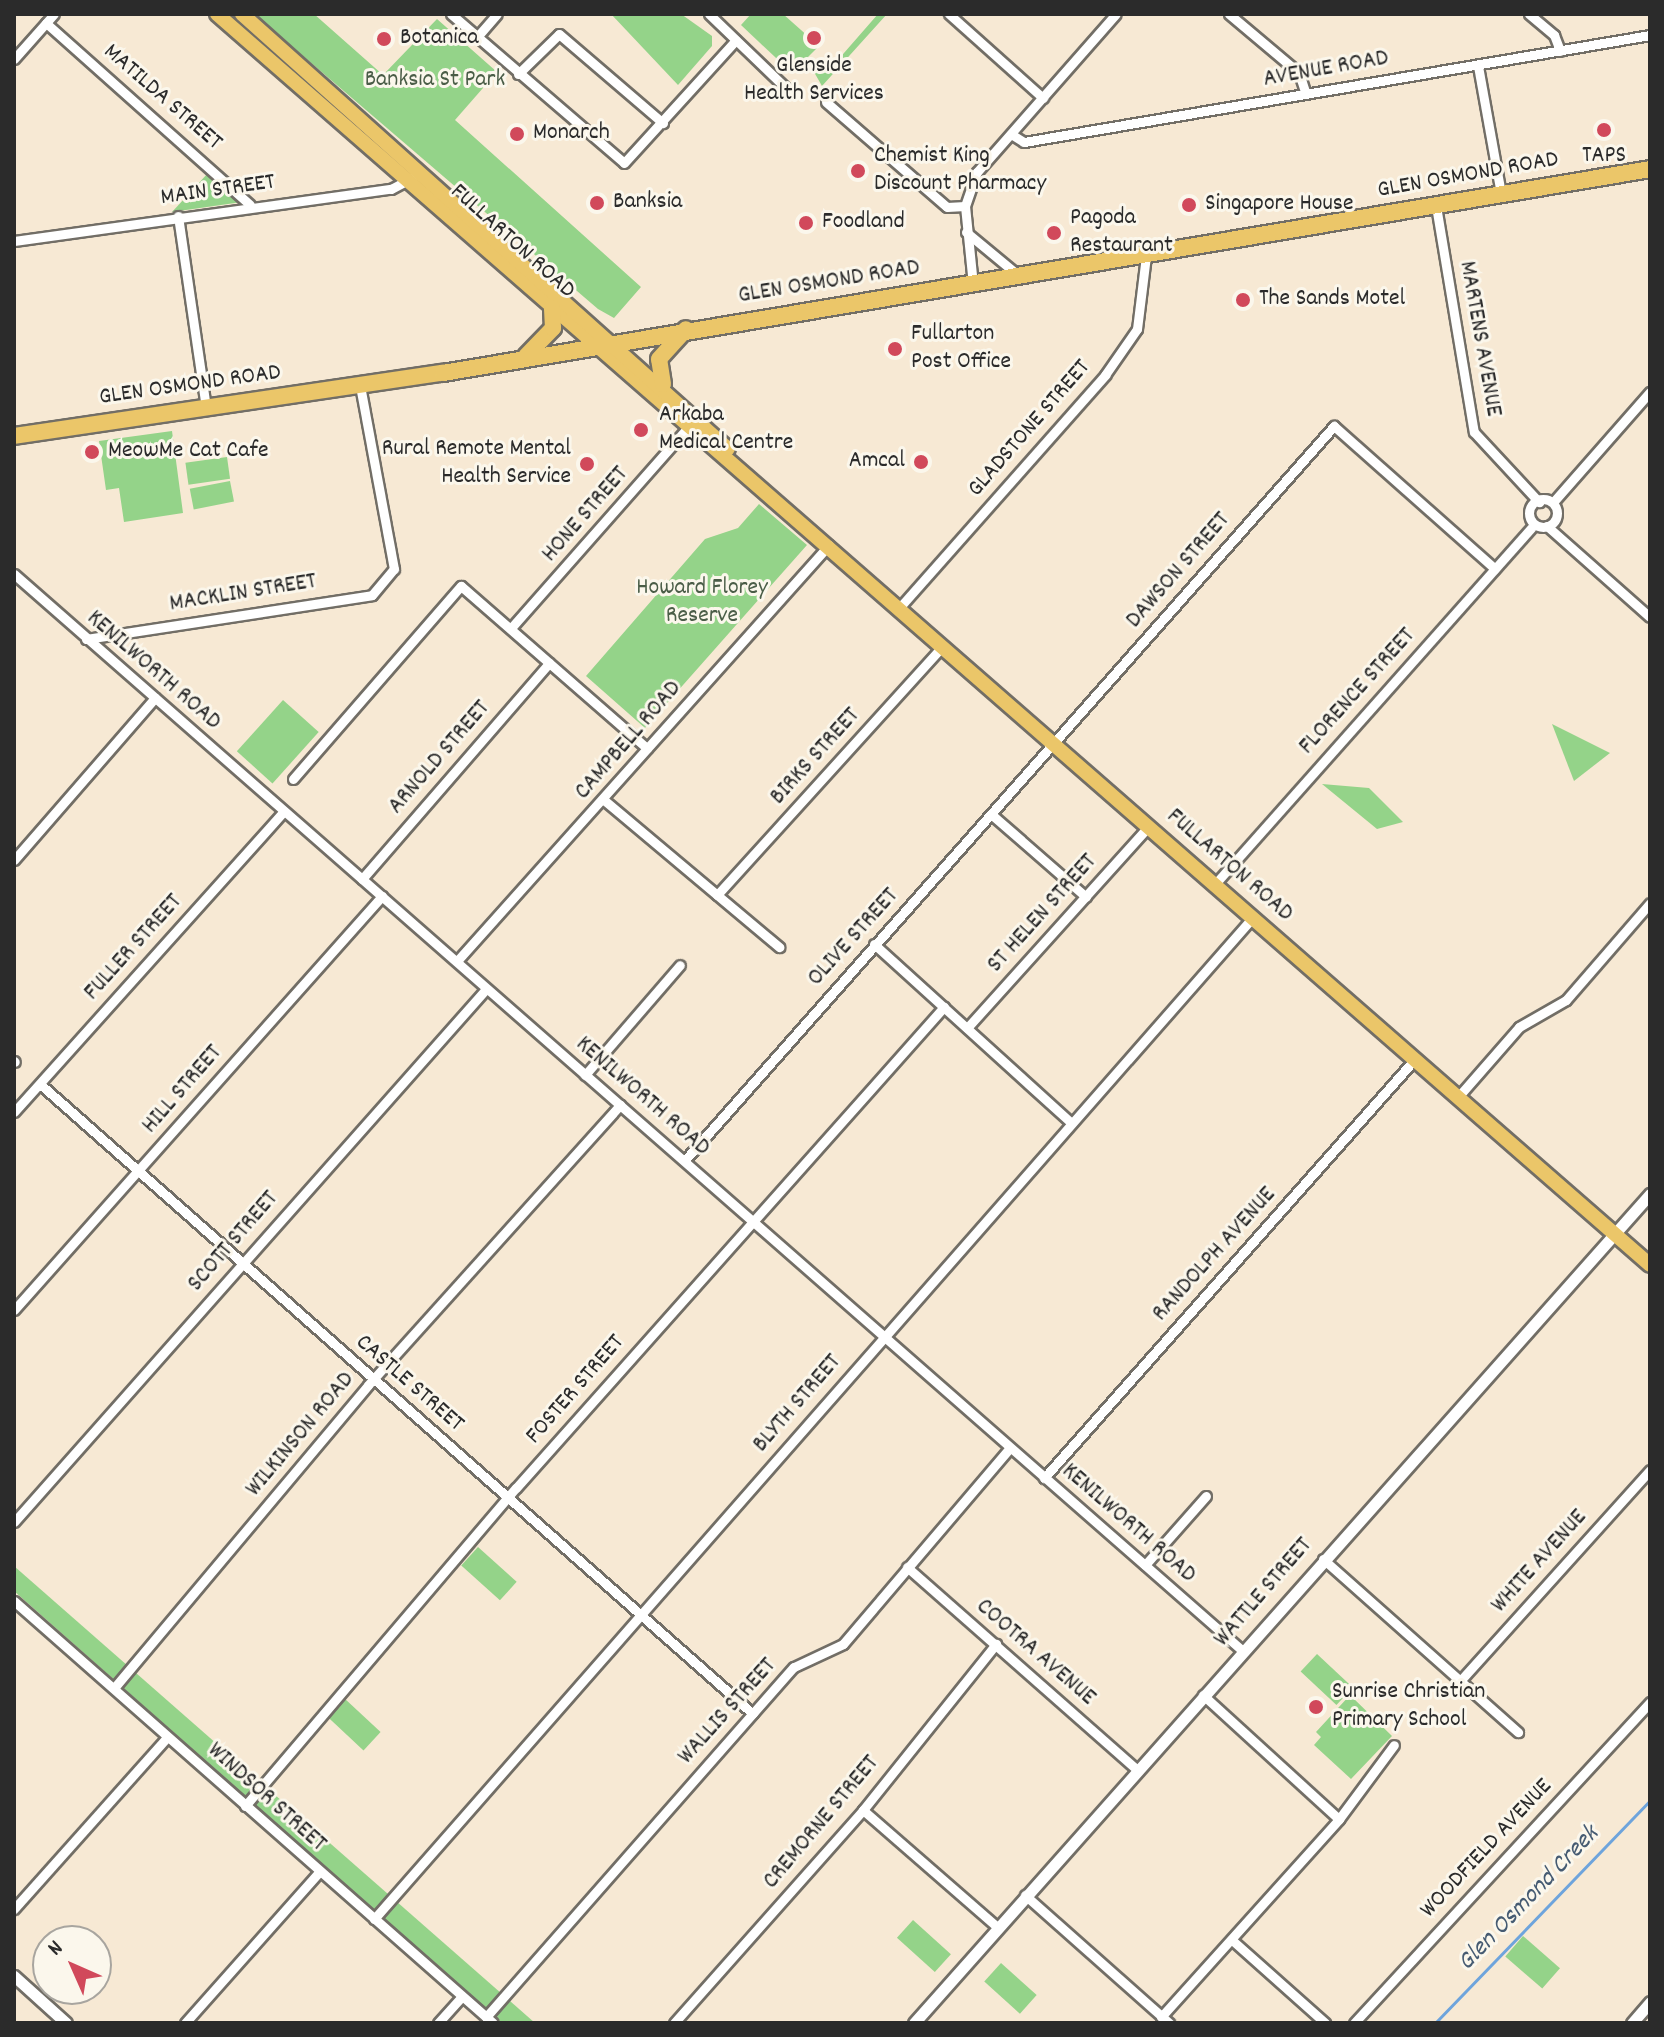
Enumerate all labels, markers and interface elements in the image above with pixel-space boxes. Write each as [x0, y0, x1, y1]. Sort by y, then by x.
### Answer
place label: Botanica [400, 25, 479, 53]
marker: Glenside Health Services [803, 27, 825, 49]
marker: Botanica [375, 30, 393, 48]
street label: MATILDA STREET [97, 38, 227, 158]
street label: AVENUE ROAD [1261, 45, 1391, 95]
place label: Glenside Health Services [744, 53, 884, 109]
park label: Banksia St Park [365, 67, 505, 95]
place label: Monarch [533, 120, 610, 148]
marker: TAPS [1595, 121, 1613, 139]
marker: Monarch [508, 125, 526, 143]
place label: Chemist King Discount Pharmacy [874, 143, 1046, 199]
place label: TAPS [1582, 143, 1626, 171]
street label: GLEN OSMOND ROAD [1375, 146, 1561, 206]
marker: Chemist King Discount Pharmacy [849, 162, 867, 180]
street label: MAIN STREET [159, 169, 277, 213]
street label: FULLARTON ROAD [444, 178, 580, 306]
place label: Banksia [613, 189, 682, 217]
place label: Singapore House [1205, 191, 1354, 219]
marker: Banksia [588, 194, 606, 212]
marker: Singapore House [1180, 196, 1198, 214]
place label: Pagoda Restaurant [1070, 205, 1173, 261]
place label: Foodland [822, 209, 905, 237]
marker: Foodland [797, 214, 815, 232]
marker: Pagoda Restaurant [1045, 224, 1063, 242]
street label: GLEN OSMOND ROAD [736, 254, 922, 312]
street label: MARTENS AVENUE [1451, 259, 1507, 419]
place label: The Sands Motel [1259, 286, 1405, 314]
marker: The Sands Motel [1234, 291, 1252, 309]
place label: Fullarton Post Office [911, 321, 1011, 377]
marker: Fullarton Post Office [886, 340, 904, 358]
street label: GLADSTONE STREET [962, 354, 1098, 504]
street label: GLEN OSMOND ROAD [97, 359, 283, 413]
place label: Arkaba Medical Centre [659, 402, 793, 458]
marker: Arkaba Medical Centre [630, 419, 652, 441]
place label: Rural Remote Mental Health Service [382, 436, 571, 492]
place label: MeowMe Cat Cafe [108, 438, 268, 466]
marker: MeowMe Cat Cafe [83, 443, 101, 461]
place label: Amcal [849, 448, 905, 476]
marker: Amcal [912, 453, 930, 471]
marker: Rural Remote Mental Health Service [578, 455, 596, 473]
street label: HONE STREET [537, 461, 635, 569]
street label: DAWSON STREET [1121, 507, 1237, 635]
street label: MACKLIN STREET [168, 568, 318, 620]
park label: Howard Florey Reserve [636, 575, 768, 631]
street label: KENILWORTH ROAD [80, 605, 226, 737]
street label: FLORENCE STREET [1294, 623, 1422, 761]
street label: CAMPBELL ROAD [569, 676, 689, 806]
street label: ARNOLD STREET [383, 695, 497, 821]
street label: BIRKS STREET [765, 702, 867, 812]
street label: FULLARTON ROAD [1160, 803, 1298, 929]
street label: ST HELEN STREET [982, 849, 1104, 979]
street label: OLIVE STREET [802, 883, 906, 993]
street label: FULLER STREET [79, 889, 189, 1007]
street label: KENILWORTH ROAD [569, 1031, 715, 1163]
street label: HILL STREET [137, 1040, 229, 1140]
street label: RANDOLPH AVENUE [1147, 1182, 1283, 1328]
street label: SCOTT STREET [182, 1186, 286, 1298]
street label: CASTLE STREET [349, 1329, 469, 1439]
street label: FOSTER STREET [521, 1329, 631, 1451]
street label: BLYTH STREET [748, 1349, 848, 1459]
street label: WILKINSON ROAD [240, 1367, 362, 1503]
street label: KENILWORTH ROAD [1055, 1458, 1201, 1590]
street label: WHITE AVENUE [1486, 1504, 1594, 1620]
street label: WATTLE STREET [1209, 1532, 1319, 1654]
street label: COOTRA AVENUE [969, 1593, 1101, 1713]
street label: WALLIS STREET [673, 1653, 783, 1771]
place label: Sunrise Christian Primary School [1332, 1679, 1485, 1735]
marker: Sunrise Christian Primary School [1307, 1698, 1325, 1716]
street label: WINDSOR STREET [201, 1737, 331, 1859]
street label: CREMORNE STREET [758, 1750, 886, 1896]
street label: WOODFIELD AVENUE [1415, 1773, 1559, 1925]
water label: Glen Osmond Creek [1452, 1820, 1606, 1978]
north arrow [32, 1925, 112, 2005]
text: N [41, 1934, 71, 1964]

